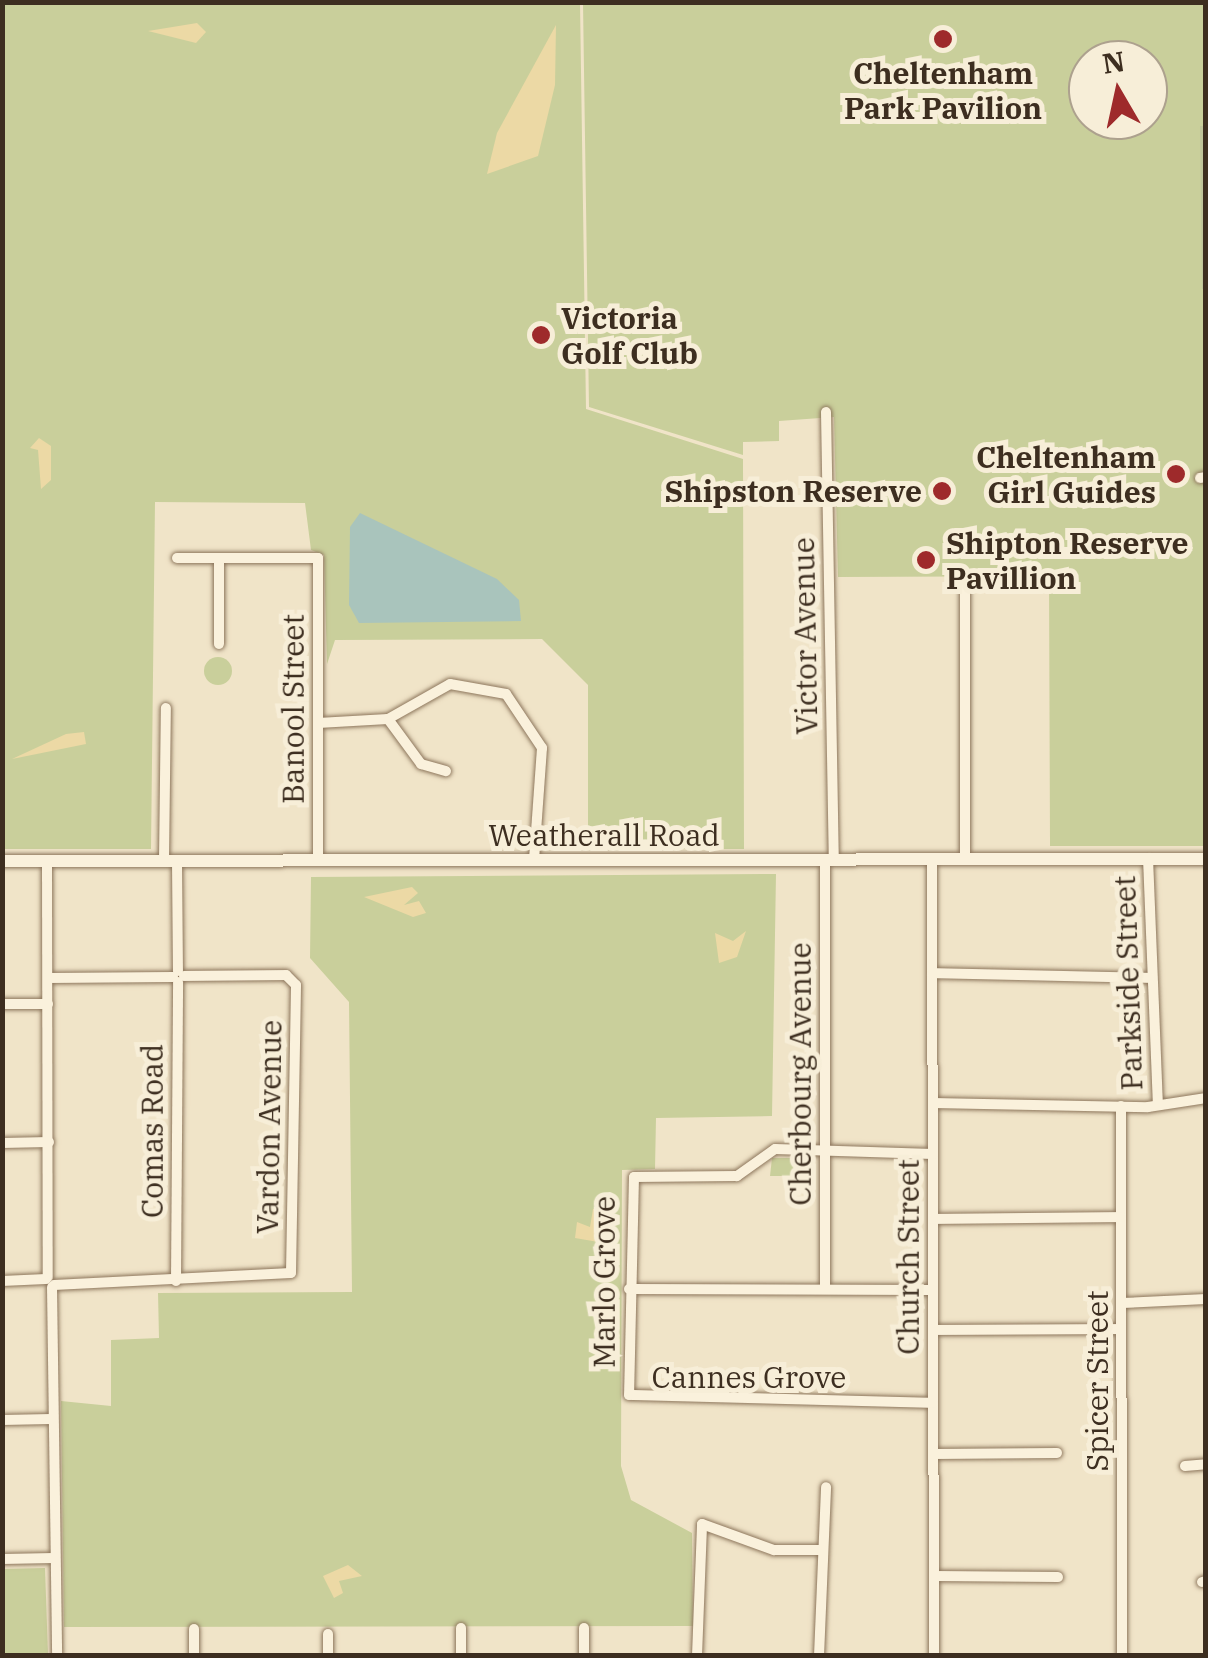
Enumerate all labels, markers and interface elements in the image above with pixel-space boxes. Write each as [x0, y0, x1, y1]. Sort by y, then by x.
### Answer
marker: Cheltenham Park Pavilion [932, 28, 954, 50]
north arrow [1068, 40, 1168, 140]
text: N [1100, 42, 1127, 82]
place label: Cheltenham Park Pavilion [844, 55, 1042, 126]
place label: Victoria Golf Club [561, 300, 698, 370]
marker: Victoria Golf Club [530, 324, 552, 346]
place label: Cheltenham Girl Guides [976, 439, 1156, 510]
marker: Cheltenham Girl Guides [1165, 463, 1187, 485]
place label: Shipston Reserve [664, 473, 922, 509]
marker: Shipston Reserve [931, 480, 953, 502]
place label: Shipton Reserve Pavillion [946, 525, 1189, 596]
street label: Victor Avenue [785, 537, 825, 735]
marker: Shipton Reserve Pavillion [915, 549, 937, 571]
street label: Banool Street [275, 614, 311, 804]
street label: Weatherall Road [488, 817, 720, 853]
street label: Parkside Street [1106, 875, 1150, 1091]
street label: Cherbourg Avenue [782, 942, 818, 1206]
street label: Vardon Avenue [249, 1020, 289, 1234]
street label: Comas Road [134, 1044, 170, 1218]
street label: Church Street [890, 1159, 926, 1355]
street label: Marlo Grove [586, 1196, 622, 1368]
street label: Spicer Street [1079, 1290, 1115, 1472]
street label: Cannes Grove [652, 1359, 846, 1395]

